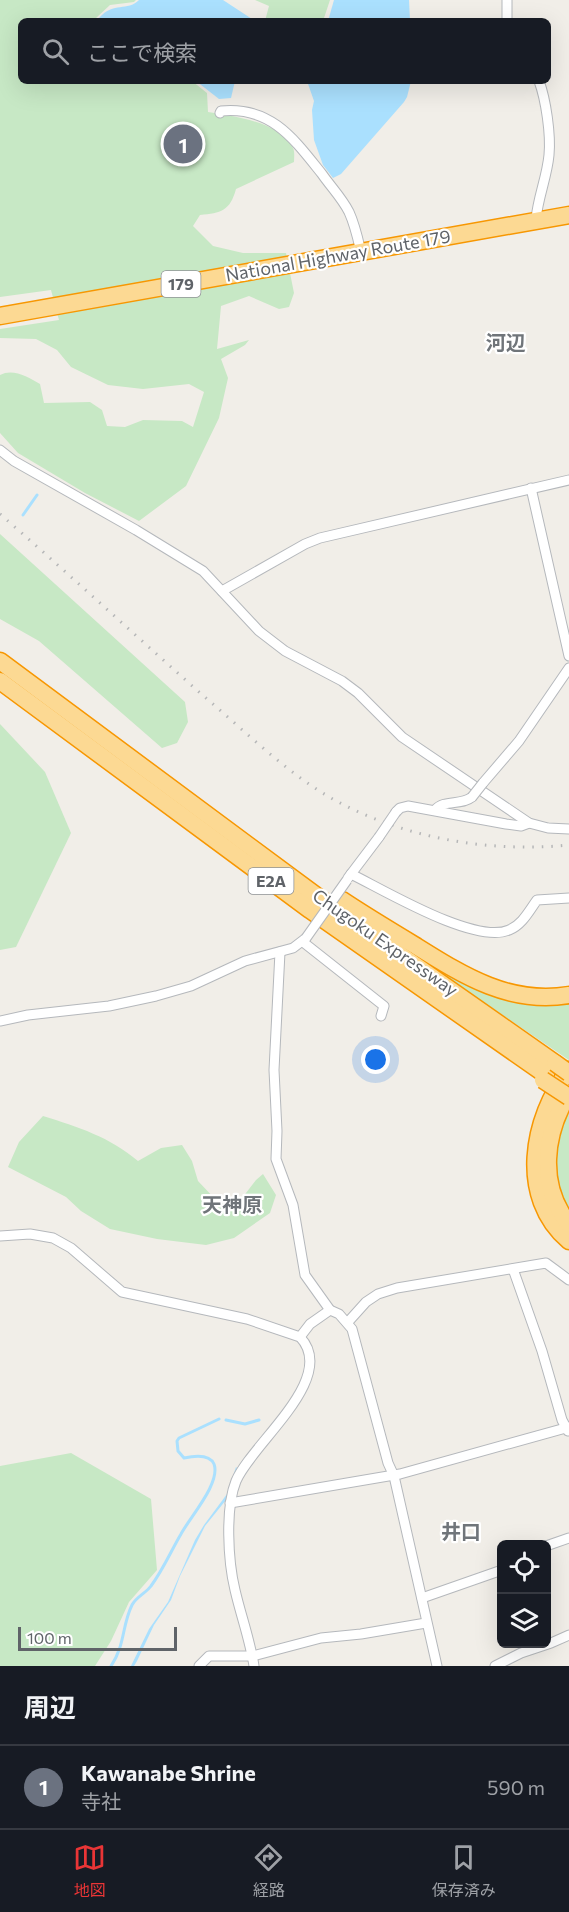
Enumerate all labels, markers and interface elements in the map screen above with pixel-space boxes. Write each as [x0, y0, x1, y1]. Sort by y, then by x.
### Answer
search box [18, 18, 551, 84]
icon: search [39, 35, 72, 68]
text: ここで検索 [87, 39, 197, 66]
pin: 1 [164, 122, 202, 166]
street label: National Highway Route 179 [224, 224, 452, 286]
road number: 179 [162, 271, 201, 297]
district label: 河辺 [486, 330, 526, 354]
road number: E2A [248, 868, 294, 894]
street label: Chugoku Expressway [309, 884, 463, 1001]
your location [361, 1045, 390, 1074]
district label: 天神原 [202, 1192, 262, 1216]
district label: 井口 [441, 1519, 481, 1543]
map controls [497, 1540, 551, 1648]
button: locate [497, 1540, 551, 1594]
button: layers [497, 1594, 551, 1648]
scale bar [18, 1624, 177, 1652]
text: 100 m [27, 1628, 72, 1647]
text: 周辺 [24, 1691, 76, 1722]
text: Kawanabe Shrine [81, 1759, 256, 1786]
text: 1 [39, 1775, 48, 1799]
text: 590 m [487, 1775, 545, 1799]
text: 寺社 [81, 1789, 121, 1813]
tab: 地図 [73, 1841, 106, 1901]
tab: 経路 [252, 1841, 285, 1901]
tab: 保存済み [432, 1841, 496, 1901]

